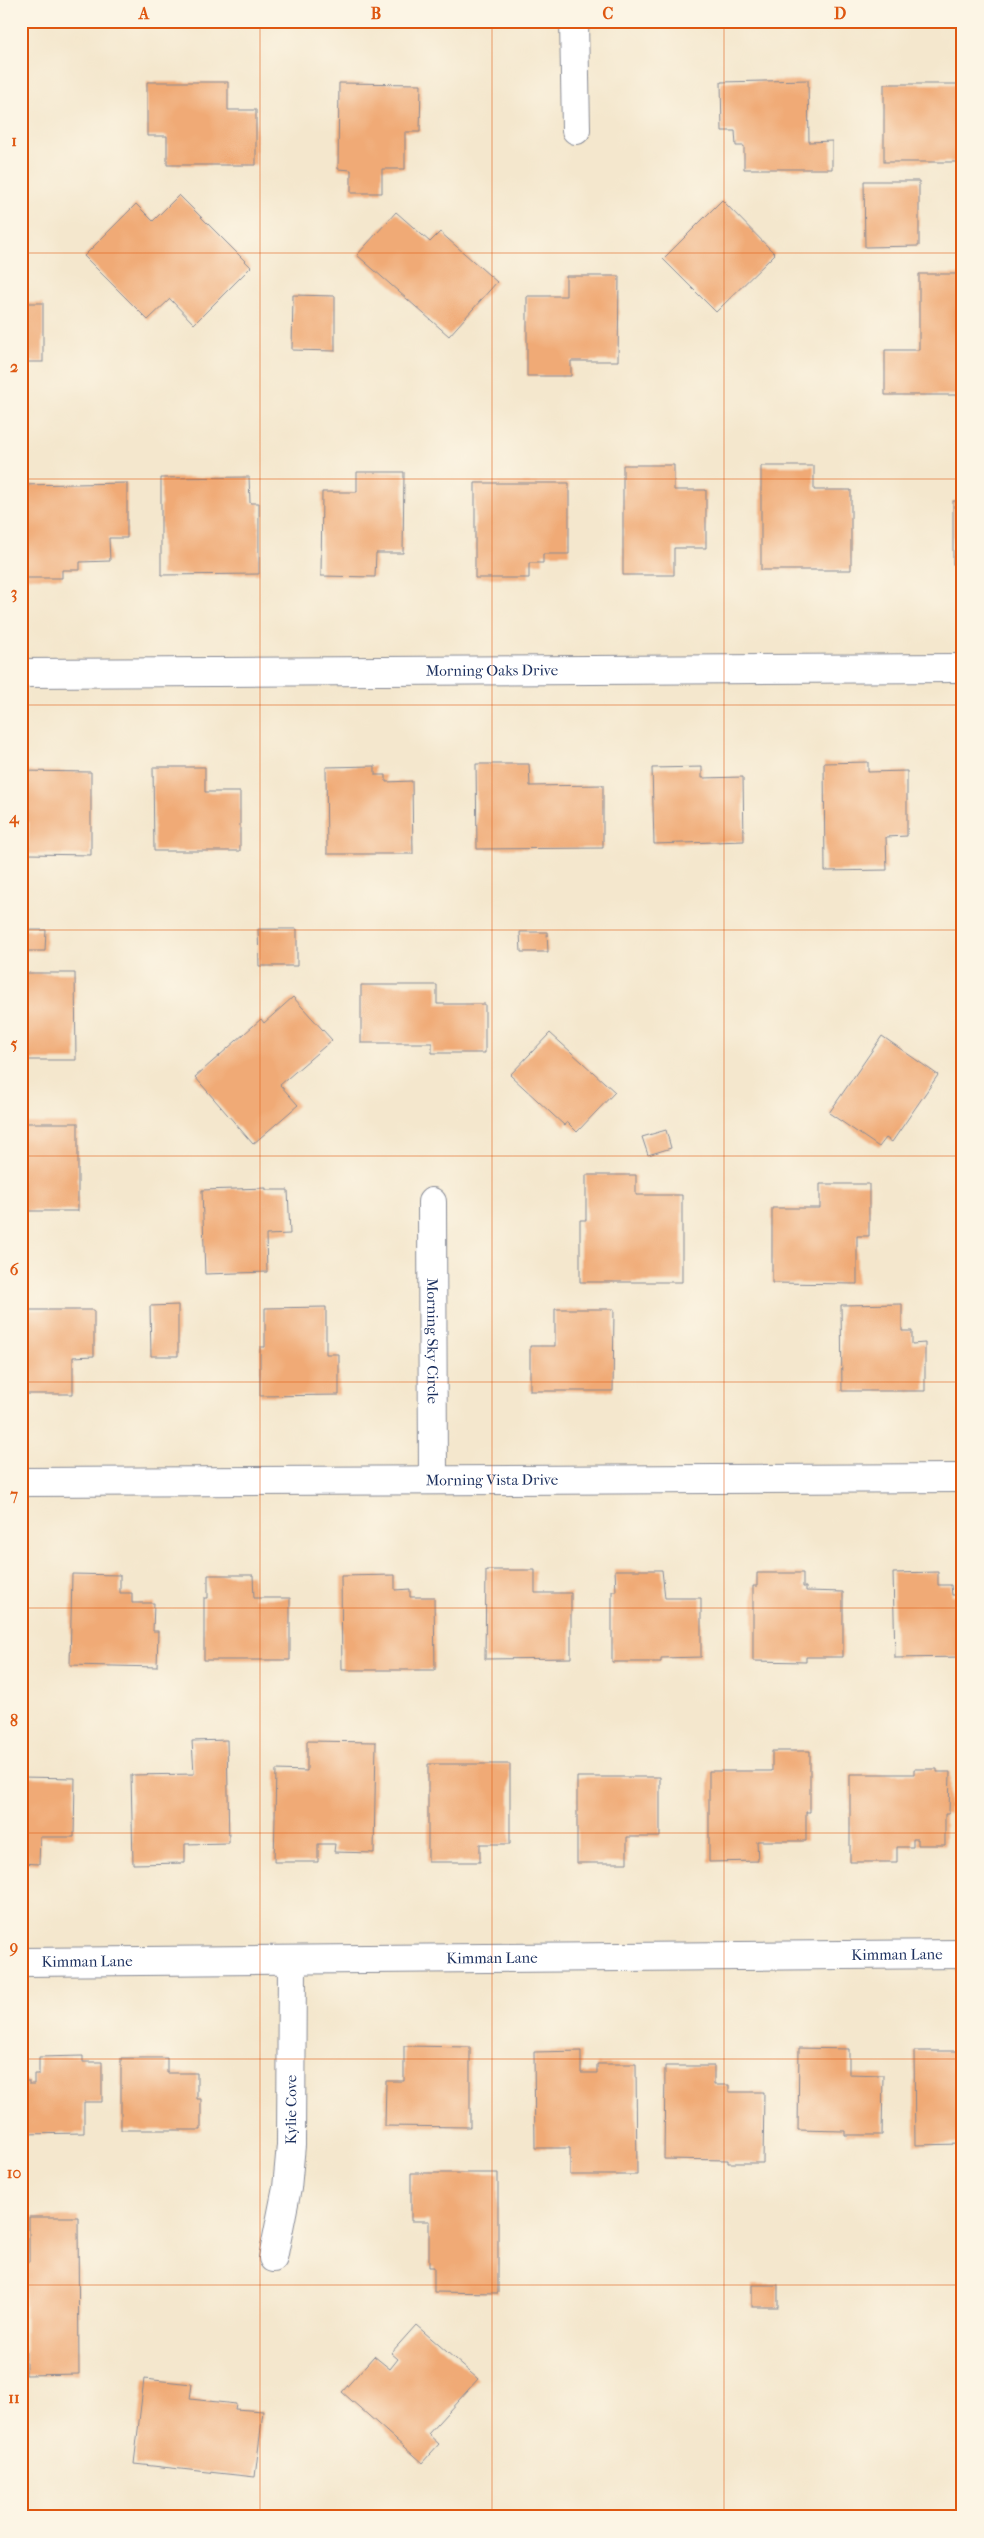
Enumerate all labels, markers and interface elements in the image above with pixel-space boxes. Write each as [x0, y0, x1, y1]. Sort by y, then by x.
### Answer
text: A [138, 4, 150, 23]
text: B [371, 4, 381, 23]
text: C [603, 4, 614, 23]
text: D [834, 4, 846, 23]
text: 1 [11, 131, 17, 150]
text: 2 [10, 357, 18, 376]
text: 3 [11, 583, 17, 603]
street label: Morning Oaks Drive [426, 661, 559, 680]
text: 4 [8, 808, 20, 828]
text: 5 [11, 1034, 18, 1053]
text: 6 [10, 1260, 19, 1279]
street label: Morning Sky Circle [423, 1278, 442, 1405]
street label: Morning Vista Drive [426, 1471, 559, 1489]
text: 7 [9, 1485, 18, 1504]
text: 8 [10, 1711, 18, 1730]
text: 9 [9, 1937, 18, 1957]
street label: Kimman Lane [851, 1945, 943, 1964]
street label: Kimman Lane [446, 1949, 538, 1967]
street label: Kimman Lane [41, 1952, 133, 1971]
street label: Kylie Cove [282, 2074, 300, 2144]
text: 10 [7, 2163, 21, 2182]
text: 11 [8, 2388, 20, 2407]

